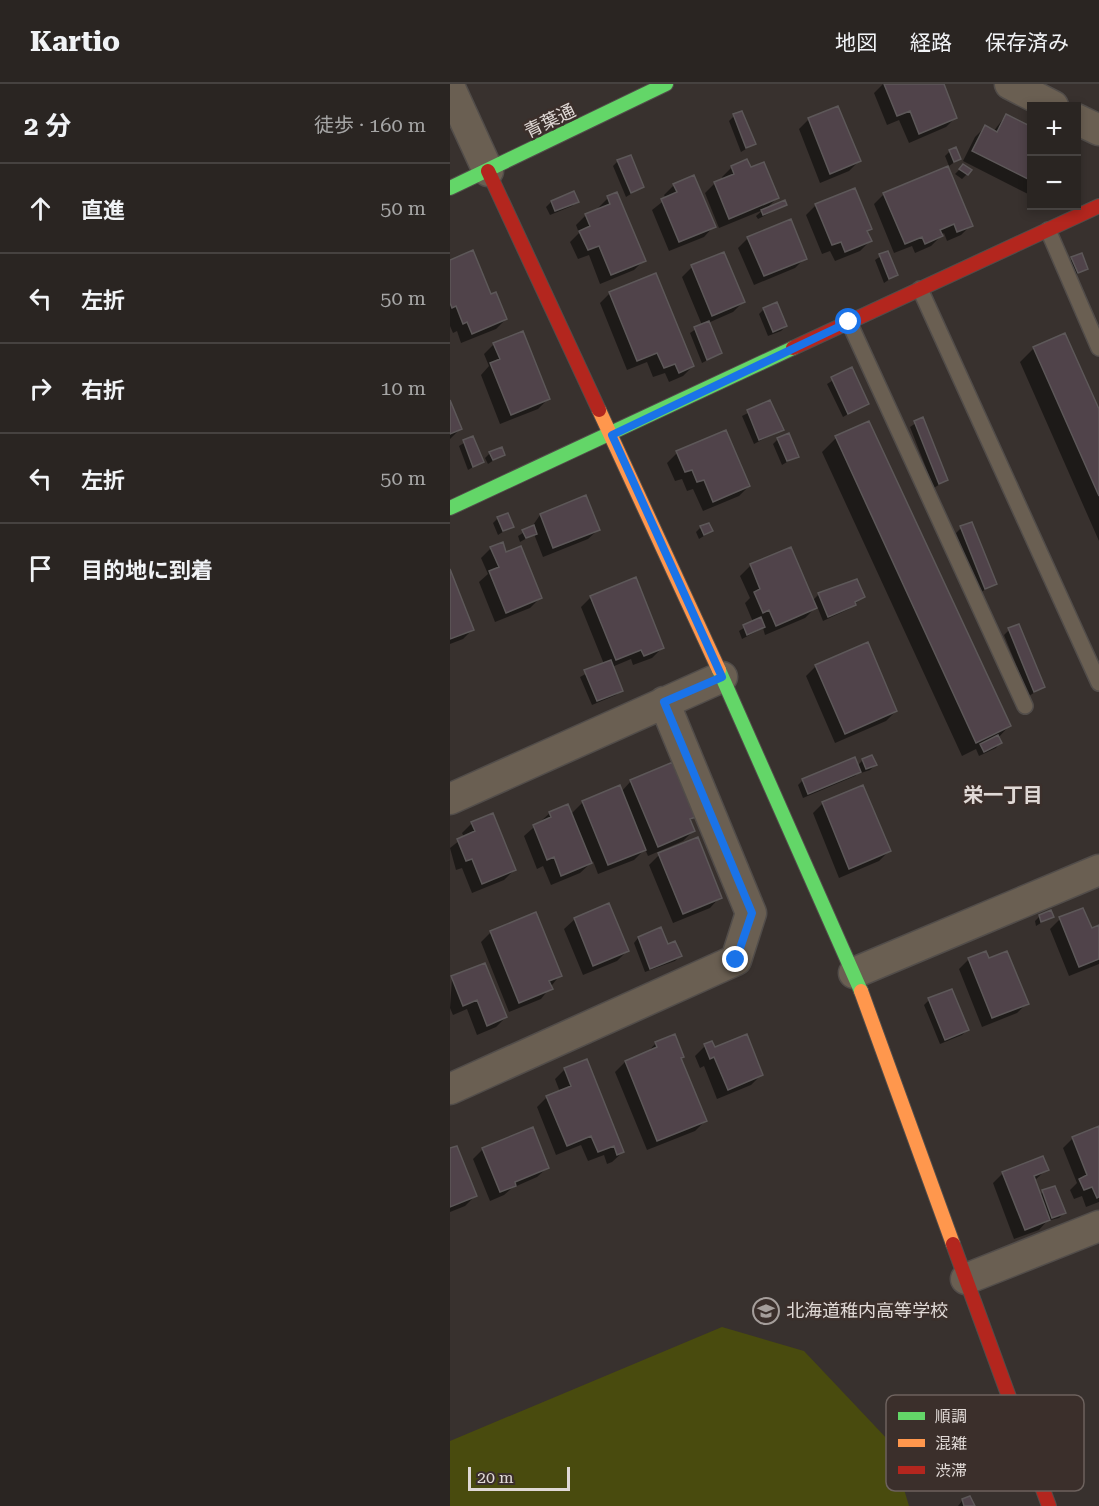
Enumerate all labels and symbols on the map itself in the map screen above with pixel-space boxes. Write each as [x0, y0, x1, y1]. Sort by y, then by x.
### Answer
street label: 青葉通 [521, 99, 579, 142]
route start [835, 308, 861, 334]
district label: 栄一丁目 [963, 783, 1043, 807]
route end [722, 946, 748, 972]
school or university icon: 北海道稚内高等学校 [751, 1296, 781, 1326]
place label: 北海道稚内高等学校 [786, 1300, 948, 1321]
legend [886, 1395, 1084, 1491]
text: 順調 [935, 1407, 967, 1426]
text: 混雑 [935, 1434, 967, 1453]
text: 渋滞 [935, 1461, 967, 1480]
scale bar [468, 1464, 570, 1492]

